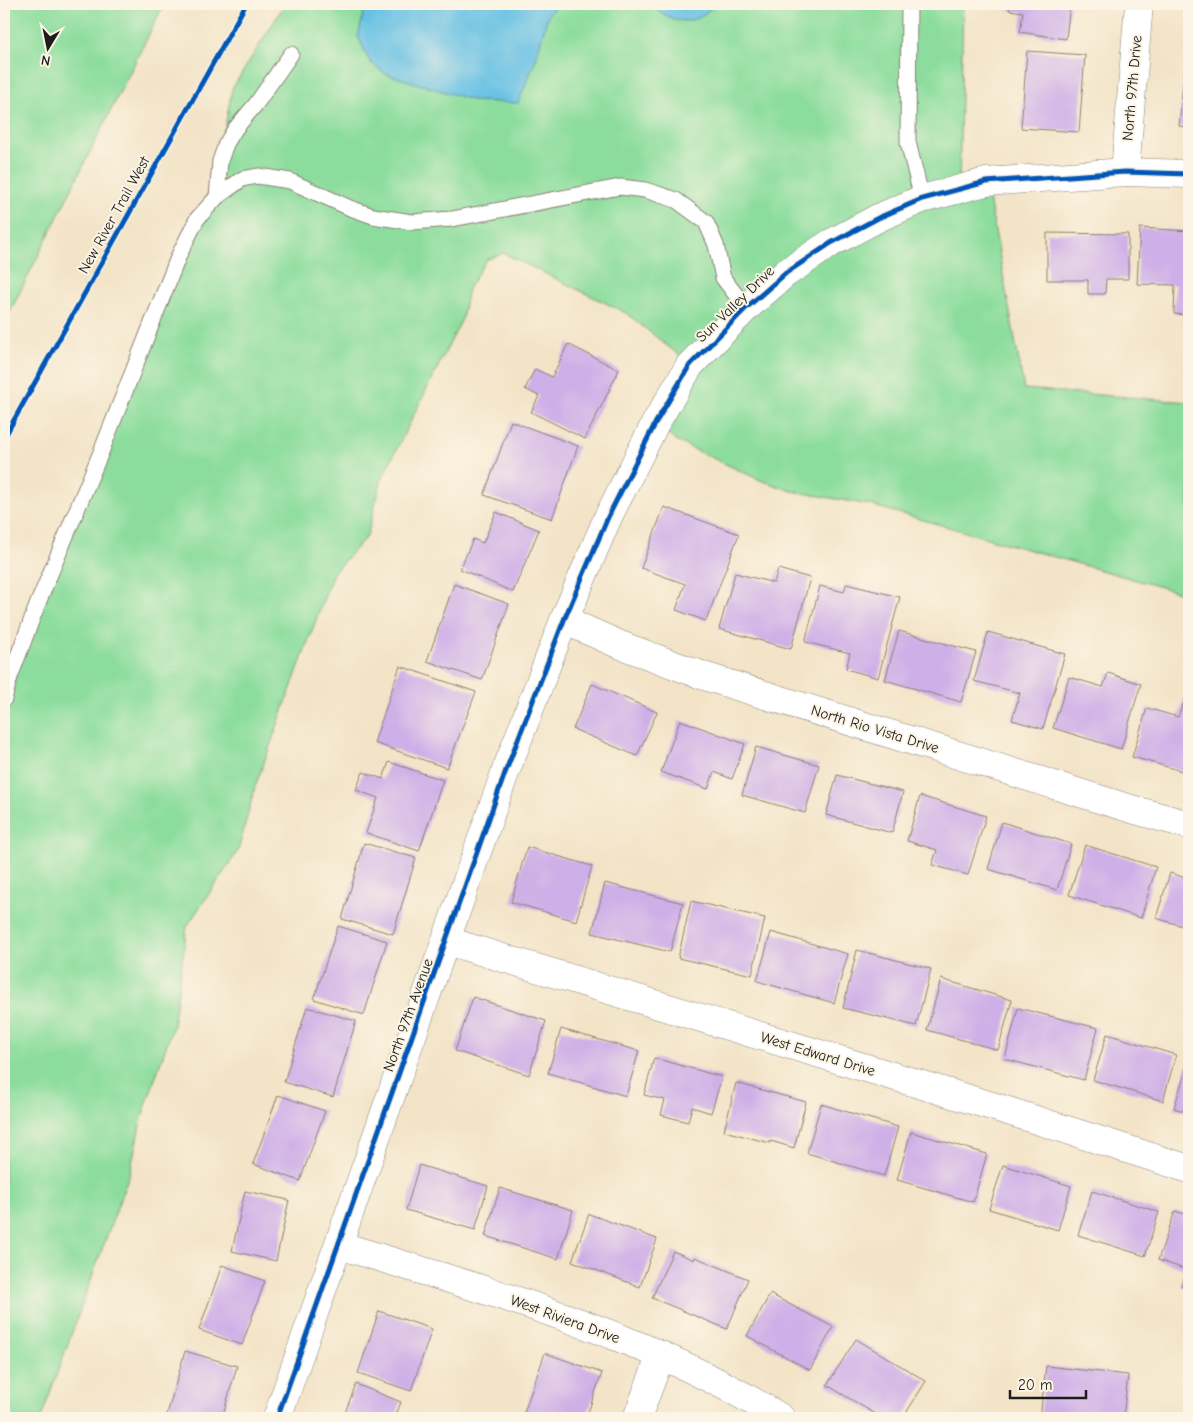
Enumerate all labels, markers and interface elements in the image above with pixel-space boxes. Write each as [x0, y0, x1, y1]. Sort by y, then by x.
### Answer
north arrow [22, 22, 72, 72]
street label: North 97th Drive [1118, 34, 1146, 141]
text: N [40, 51, 52, 69]
street label: New River Trail West [74, 153, 154, 277]
street label: Sun Valley Drive [692, 262, 778, 346]
street label: North Rio Vista Drive [809, 701, 942, 757]
street label: North 97th Avenue [379, 955, 437, 1074]
street label: West Edward Drive [758, 1028, 878, 1080]
street label: West Riviera Drive [508, 1291, 623, 1347]
scale bar [1010, 1367, 1087, 1399]
text: 20 m [1018, 1376, 1052, 1394]

